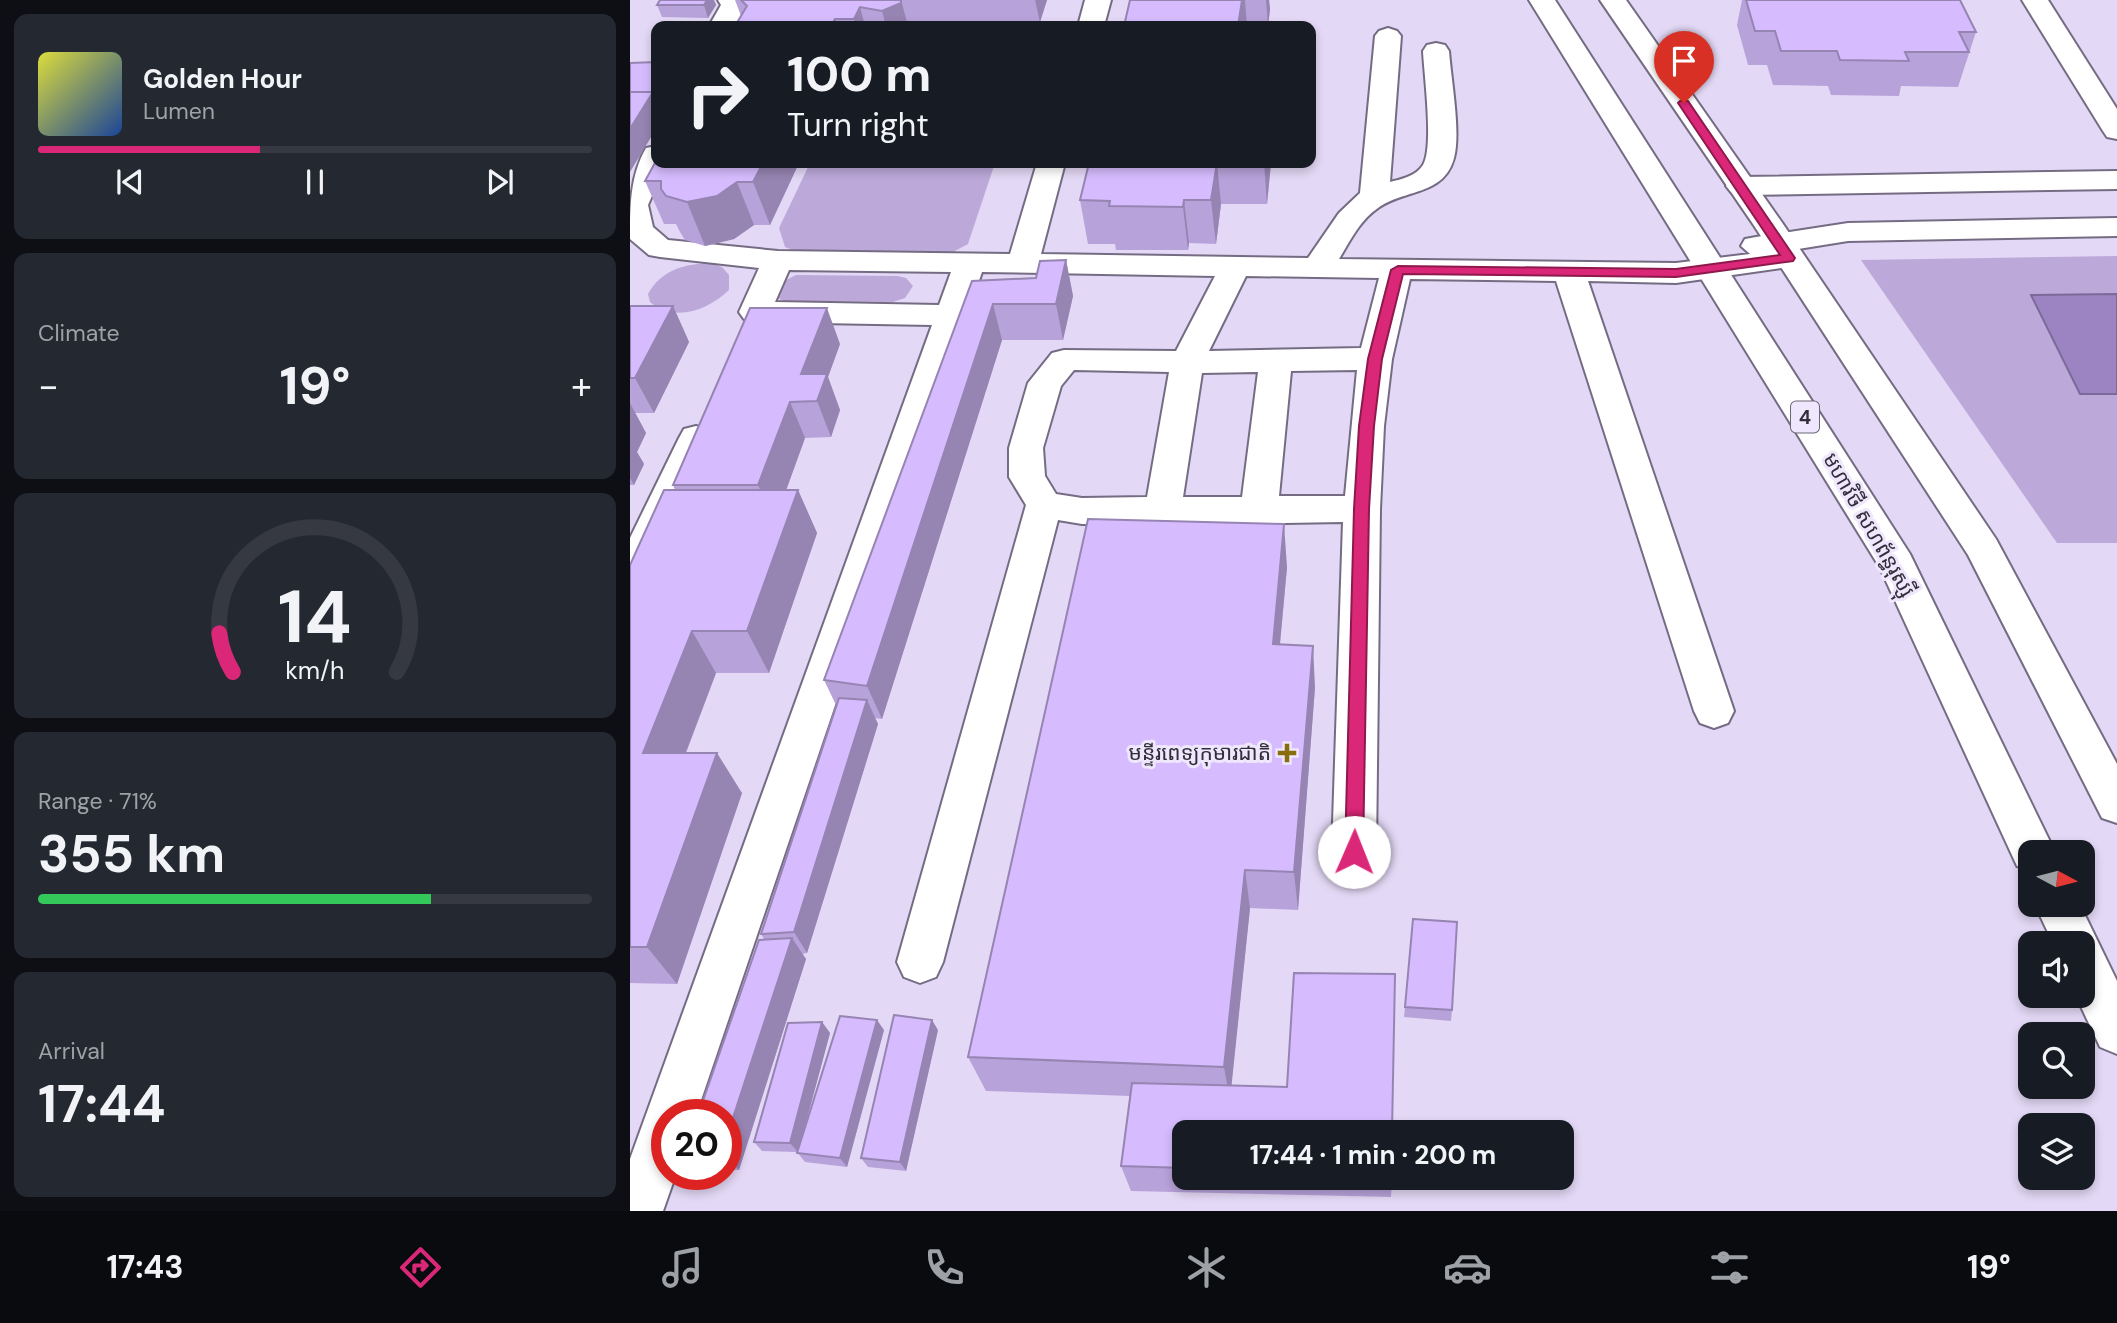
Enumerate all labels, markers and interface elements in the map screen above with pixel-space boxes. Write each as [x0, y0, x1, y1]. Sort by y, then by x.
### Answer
pin [1654, 31, 1714, 103]
text: 100 m [787, 42, 931, 106]
icon: arrive [1665, 42, 1703, 80]
icon: right [672, 49, 763, 140]
text: Golden Hour [143, 62, 302, 96]
text: Lumen [143, 96, 215, 126]
text: Turn right [787, 104, 929, 146]
icon: previous [111, 163, 149, 201]
icon: pause [296, 163, 334, 201]
icon: next [481, 163, 519, 201]
text: Climate [38, 318, 120, 348]
text: 19° [280, 352, 350, 420]
text: − [38, 361, 59, 411]
text: + [571, 361, 592, 411]
road number: 4 [1791, 402, 1819, 432]
street label: មហាវិថី សហព័ន្ធរុស្ស៊ី [1812, 448, 1922, 604]
text: 14 [278, 570, 352, 665]
text: km/h [285, 653, 345, 686]
place label: មន្ទីរពេទ្យកុមារជាតិ [1129, 739, 1271, 767]
marker: មន្ទីរពេទ្យកុមារជាតិ [1277, 743, 1297, 763]
text: Range · 71% [38, 786, 157, 816]
position arrow [1317, 815, 1391, 889]
text: 355 km [38, 820, 225, 888]
north arrow [2018, 840, 2095, 917]
map controls [2018, 840, 2095, 1190]
button: sound [2018, 931, 2095, 1008]
button: search [2018, 1022, 2095, 1099]
text: Arrival [38, 1036, 105, 1066]
text: 17:44 [38, 1070, 166, 1138]
speed limit sign: 20 [651, 1099, 742, 1190]
button: layers [2018, 1113, 2095, 1190]
text: 17:44 · 1 min · 200 m [1250, 1138, 1496, 1172]
icon: directions [396, 1243, 445, 1292]
icon: music [658, 1243, 707, 1292]
icon: phone [920, 1243, 969, 1292]
icon: climate [1182, 1243, 1231, 1292]
icon: car [1443, 1243, 1492, 1292]
icon: filters [1705, 1243, 1754, 1292]
text: 17:43 [106, 1246, 183, 1288]
text: 19° [1967, 1246, 2011, 1288]

